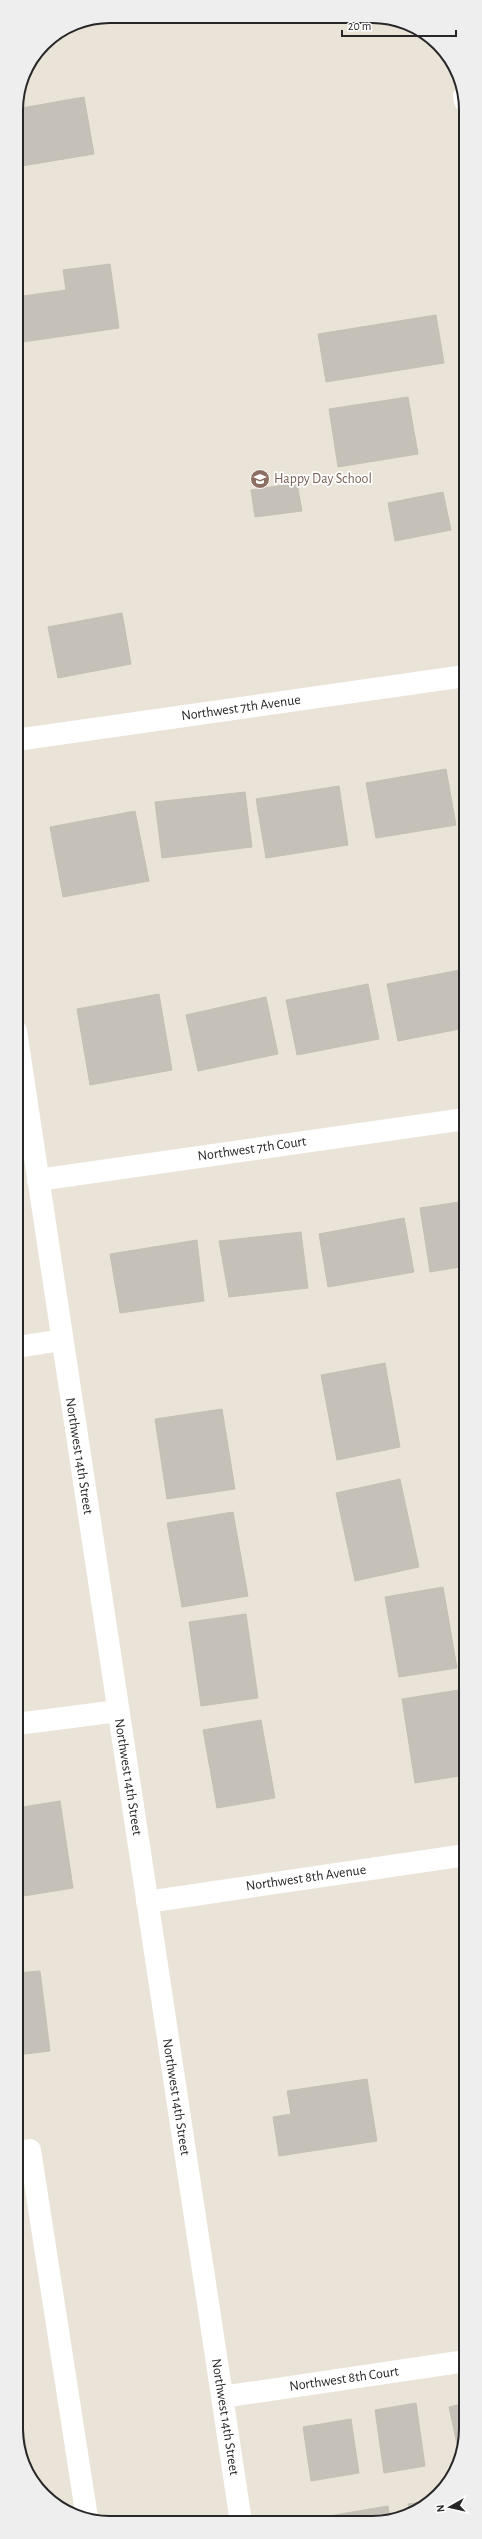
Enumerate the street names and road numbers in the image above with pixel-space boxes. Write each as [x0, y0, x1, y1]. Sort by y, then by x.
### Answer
street label: Northwest 7th Avenue [180, 693, 302, 723]
street label: Northwest 7th Court [197, 1134, 308, 1164]
street label: Northwest 14th Street [63, 1397, 95, 1516]
street label: Northwest 14th Street [112, 1718, 144, 1837]
street label: Northwest 8th Avenue [245, 1863, 367, 1893]
street label: Northwest 14th Street [160, 2038, 192, 2157]
street label: Northwest 14th Street [209, 2358, 241, 2477]
street label: Northwest 8th Court [288, 2364, 400, 2394]

